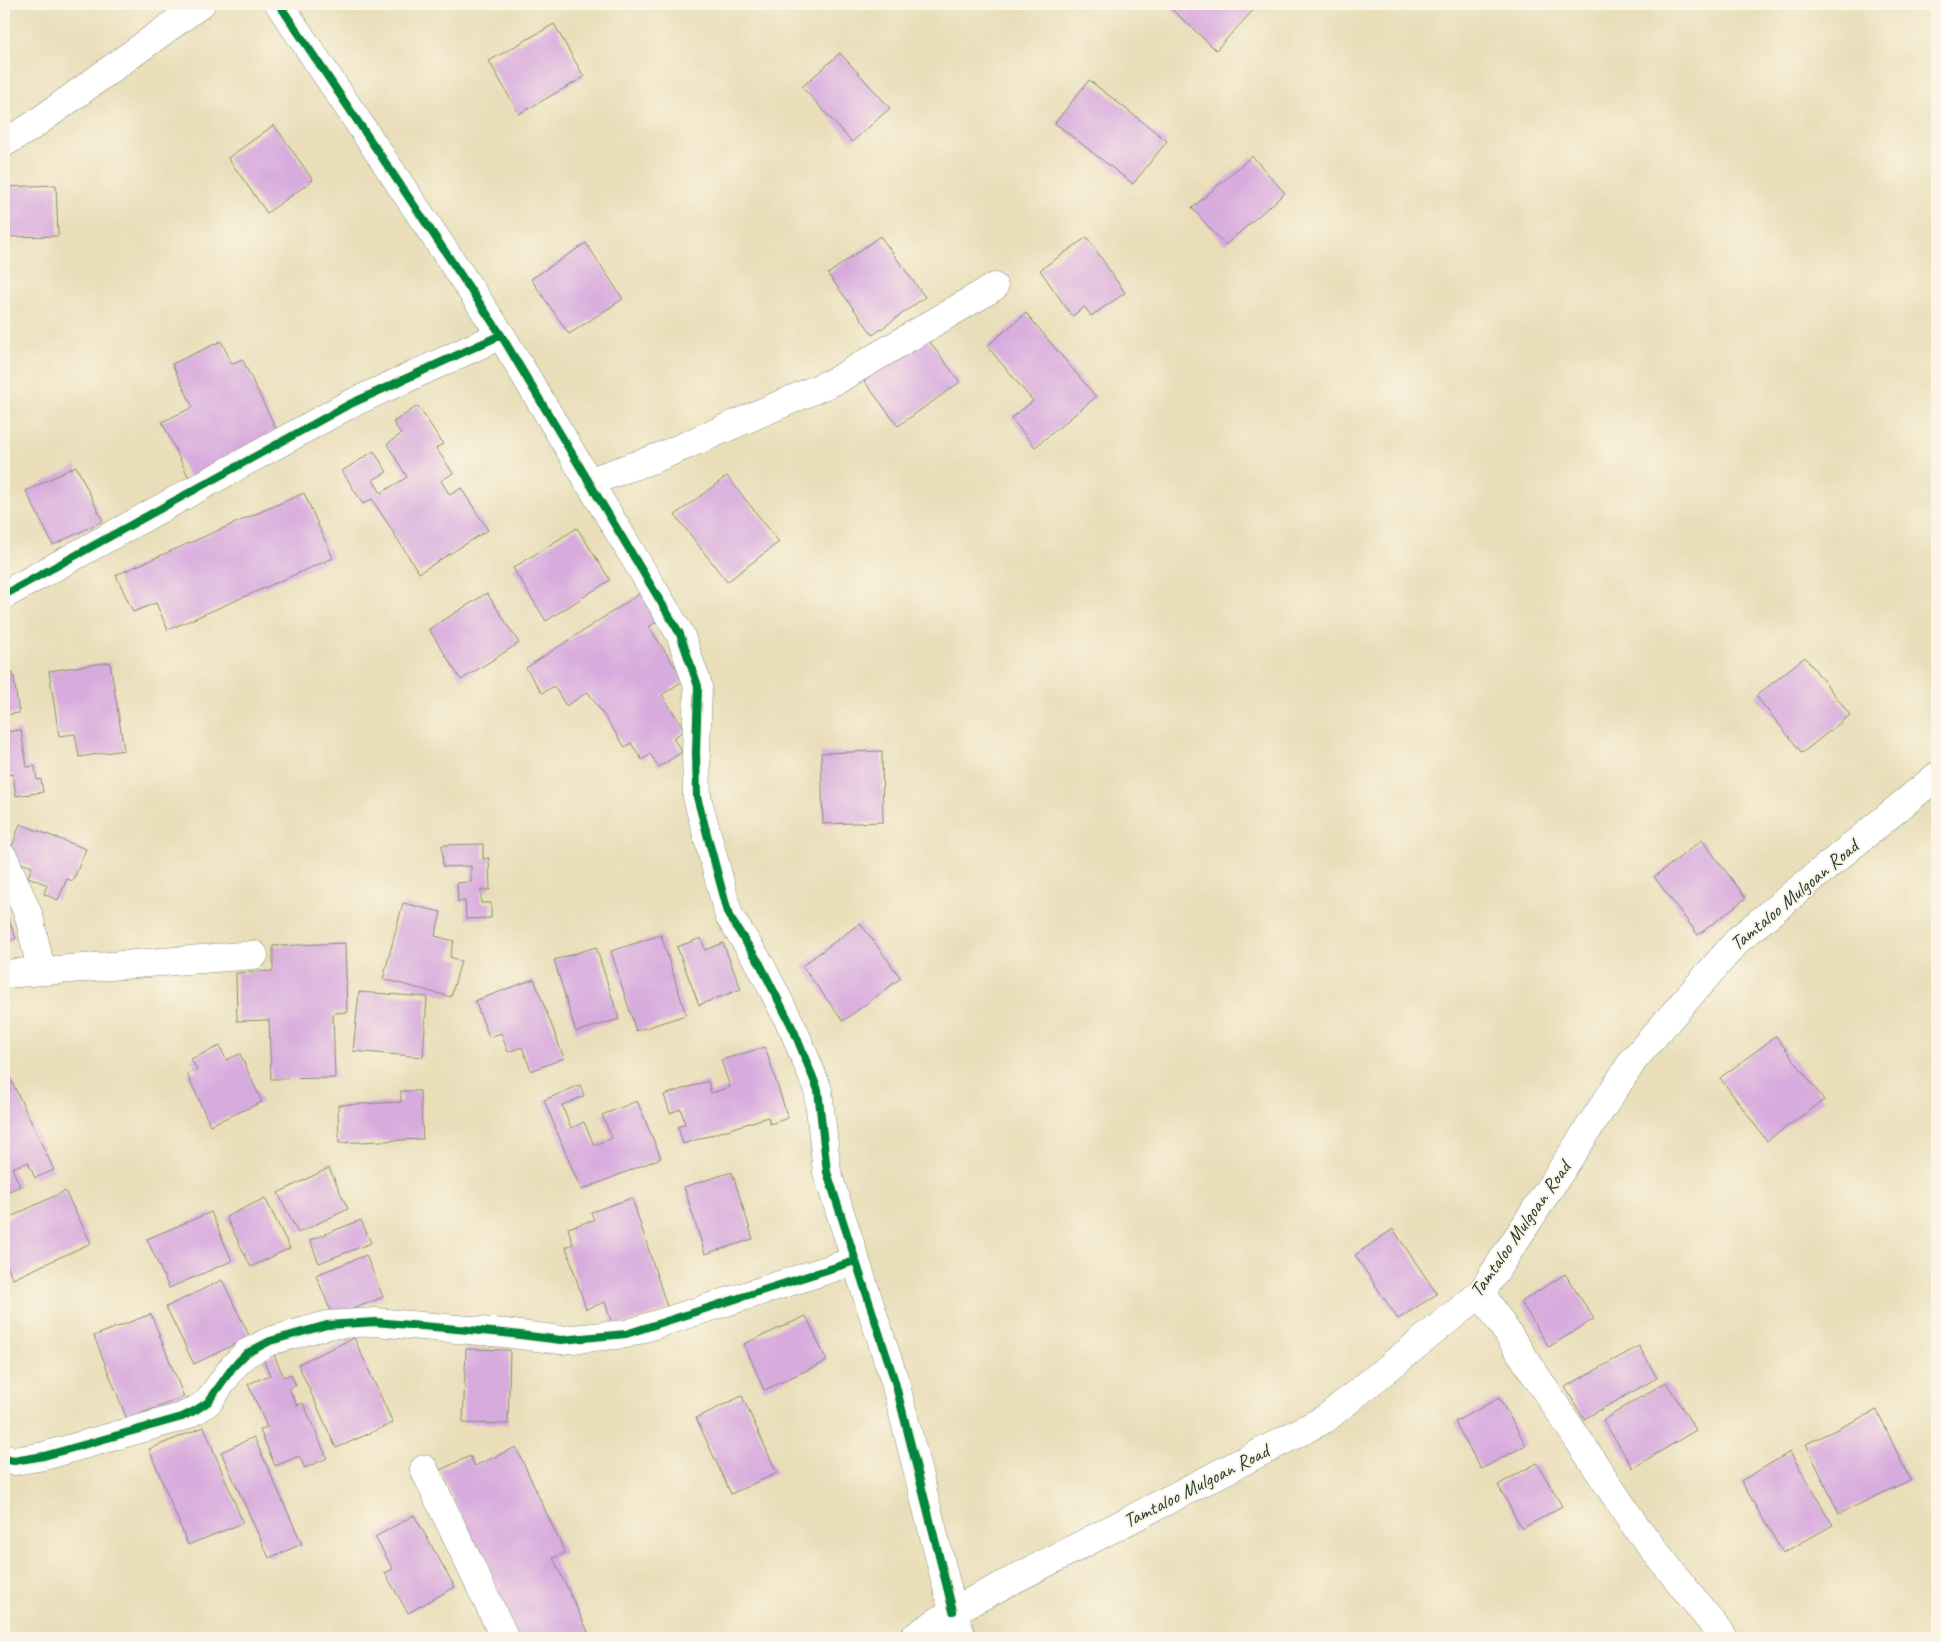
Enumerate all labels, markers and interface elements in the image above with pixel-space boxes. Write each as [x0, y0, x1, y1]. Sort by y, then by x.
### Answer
street label: Tamtaloo Mulgoan Road [1725, 832, 1866, 956]
street label: Tamtaloo Mulgoan Road [1464, 1154, 1578, 1302]
street label: Tamtaloo Mulgoan Road [1119, 1437, 1276, 1533]

